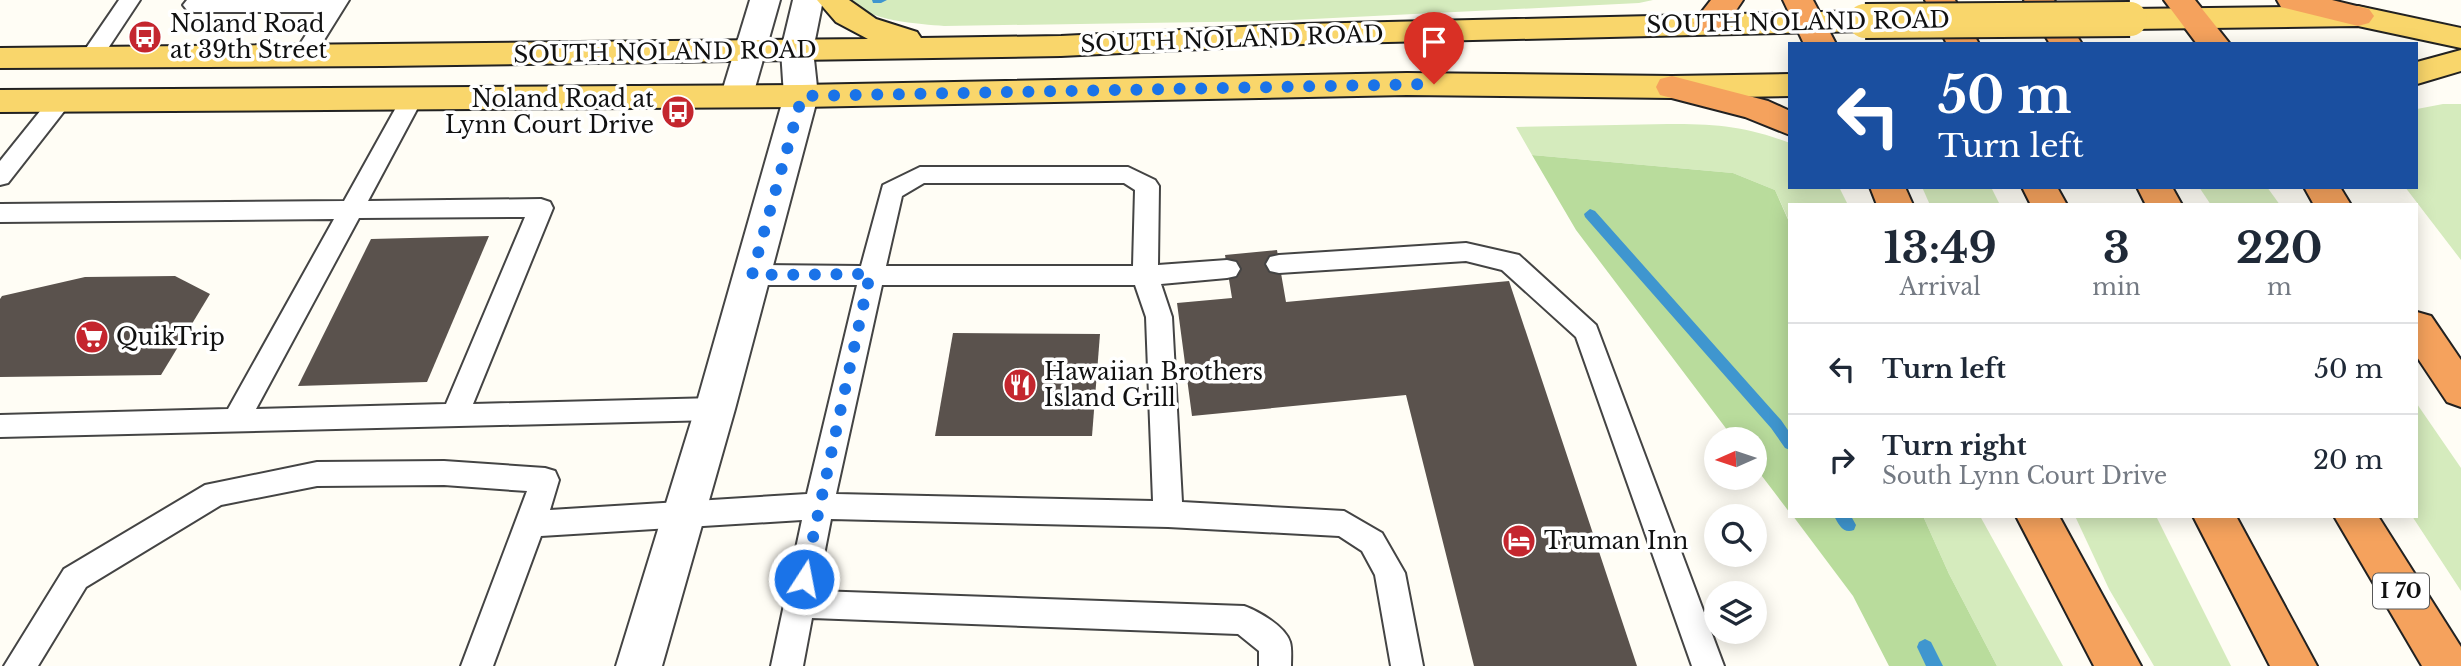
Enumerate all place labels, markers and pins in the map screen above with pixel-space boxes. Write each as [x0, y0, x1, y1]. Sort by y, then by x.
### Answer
place label: Noland Road at 39th Street [170, 10, 328, 64]
pin [1404, 12.0, 1464, 84]
bus stop icon: Noland Road at 39th Street [126, 18, 164, 56]
place label: Noland Road at Lynn Court Drive [445, 85, 654, 139]
bus stop icon: Noland Road at Lynn Court Drive [659, 93, 697, 131]
supermarket icon: QuikTrip [73, 318, 111, 356]
place label: QuikTrip [116, 323, 225, 351]
place label: Hawaiian Brothers Island Grill [1044, 358, 1263, 412]
restaurant icon: Hawaiian Brothers Island Grill [1001, 366, 1039, 404]
hotel icon: Truman Inn [1500, 522, 1538, 560]
place label: Truman Inn [1544, 527, 1688, 555]

